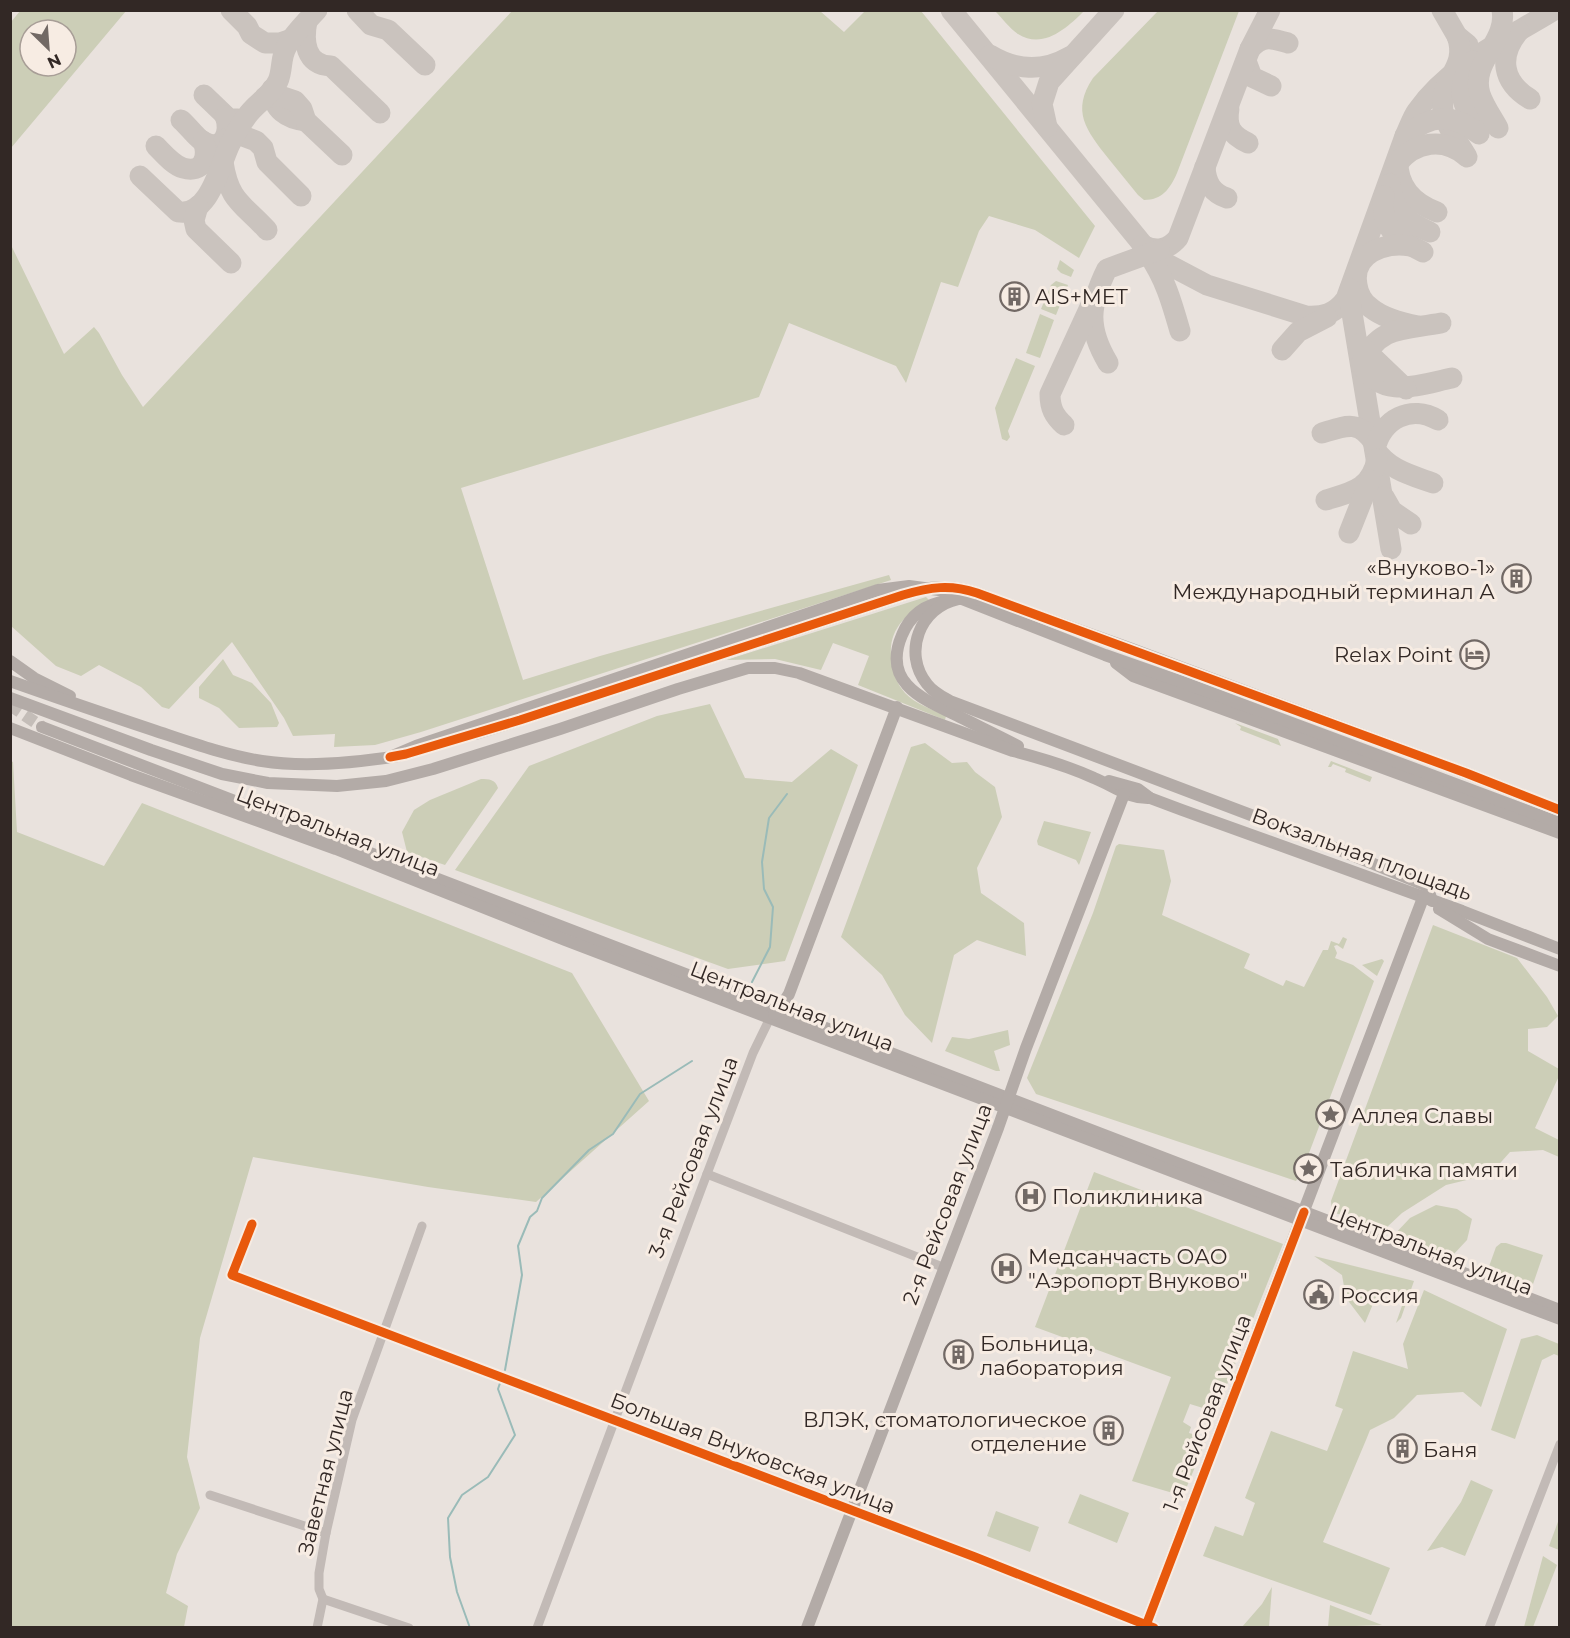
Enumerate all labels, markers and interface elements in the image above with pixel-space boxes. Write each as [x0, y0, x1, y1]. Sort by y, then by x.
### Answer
north arrow [18, 18, 78, 78]
text: N [44, 50, 64, 72]
building icon: AIS+MET [998, 280, 1030, 312]
place label: AIS+MET [1035, 284, 1128, 309]
place label: «Внуково-1» Международный терминал А [1172, 555, 1495, 604]
building icon: «Внуково-1» Международный терминал А [1500, 563, 1532, 595]
hotel icon: Relax Point [1458, 638, 1490, 670]
place label: Relax Point [1334, 642, 1453, 667]
street label: Центральная улица [233, 781, 443, 881]
street label: Вокзальная площадь [1248, 802, 1476, 906]
street label: Центральная улица [687, 956, 897, 1056]
street label: 3-я Рейсовая улица [643, 1053, 743, 1261]
place icon: Аллея Славы [1314, 1099, 1346, 1131]
street label: 2-я Рейсовая улица [897, 1100, 997, 1308]
place label: Аллея Славы [1351, 1103, 1493, 1128]
place icon: Табличка памяти [1293, 1153, 1325, 1185]
place label: Табличка памяти [1330, 1157, 1518, 1182]
hospital icon: Поликлиника [1015, 1180, 1047, 1212]
place label: Поликлиника [1052, 1184, 1203, 1209]
street label: Центральная улица [1326, 1200, 1536, 1300]
place label: Медсанчасть ОАО "Аэропорт Внуково" [1028, 1244, 1248, 1293]
hospital icon: Медсанчасть ОАО "Аэропорт Внуково" [991, 1252, 1023, 1284]
public building icon: Россия [1303, 1279, 1335, 1311]
place label: Россия [1340, 1283, 1419, 1308]
street label: 1-я Рейсовая улица [1158, 1311, 1256, 1515]
place label: Больница, лаборатория [980, 1331, 1124, 1380]
building icon: Больница, лаборатория [943, 1339, 975, 1371]
street label: Заветная улица [292, 1386, 358, 1558]
street label: Большая Внуковская улица [607, 1387, 899, 1519]
place label: ВЛЭК, стоматологическое отделение [803, 1407, 1087, 1456]
building icon: ВЛЭК, стоматологическое отделение [1092, 1415, 1124, 1447]
building icon: Баня [1386, 1433, 1418, 1465]
place label: Баня [1423, 1437, 1477, 1462]

